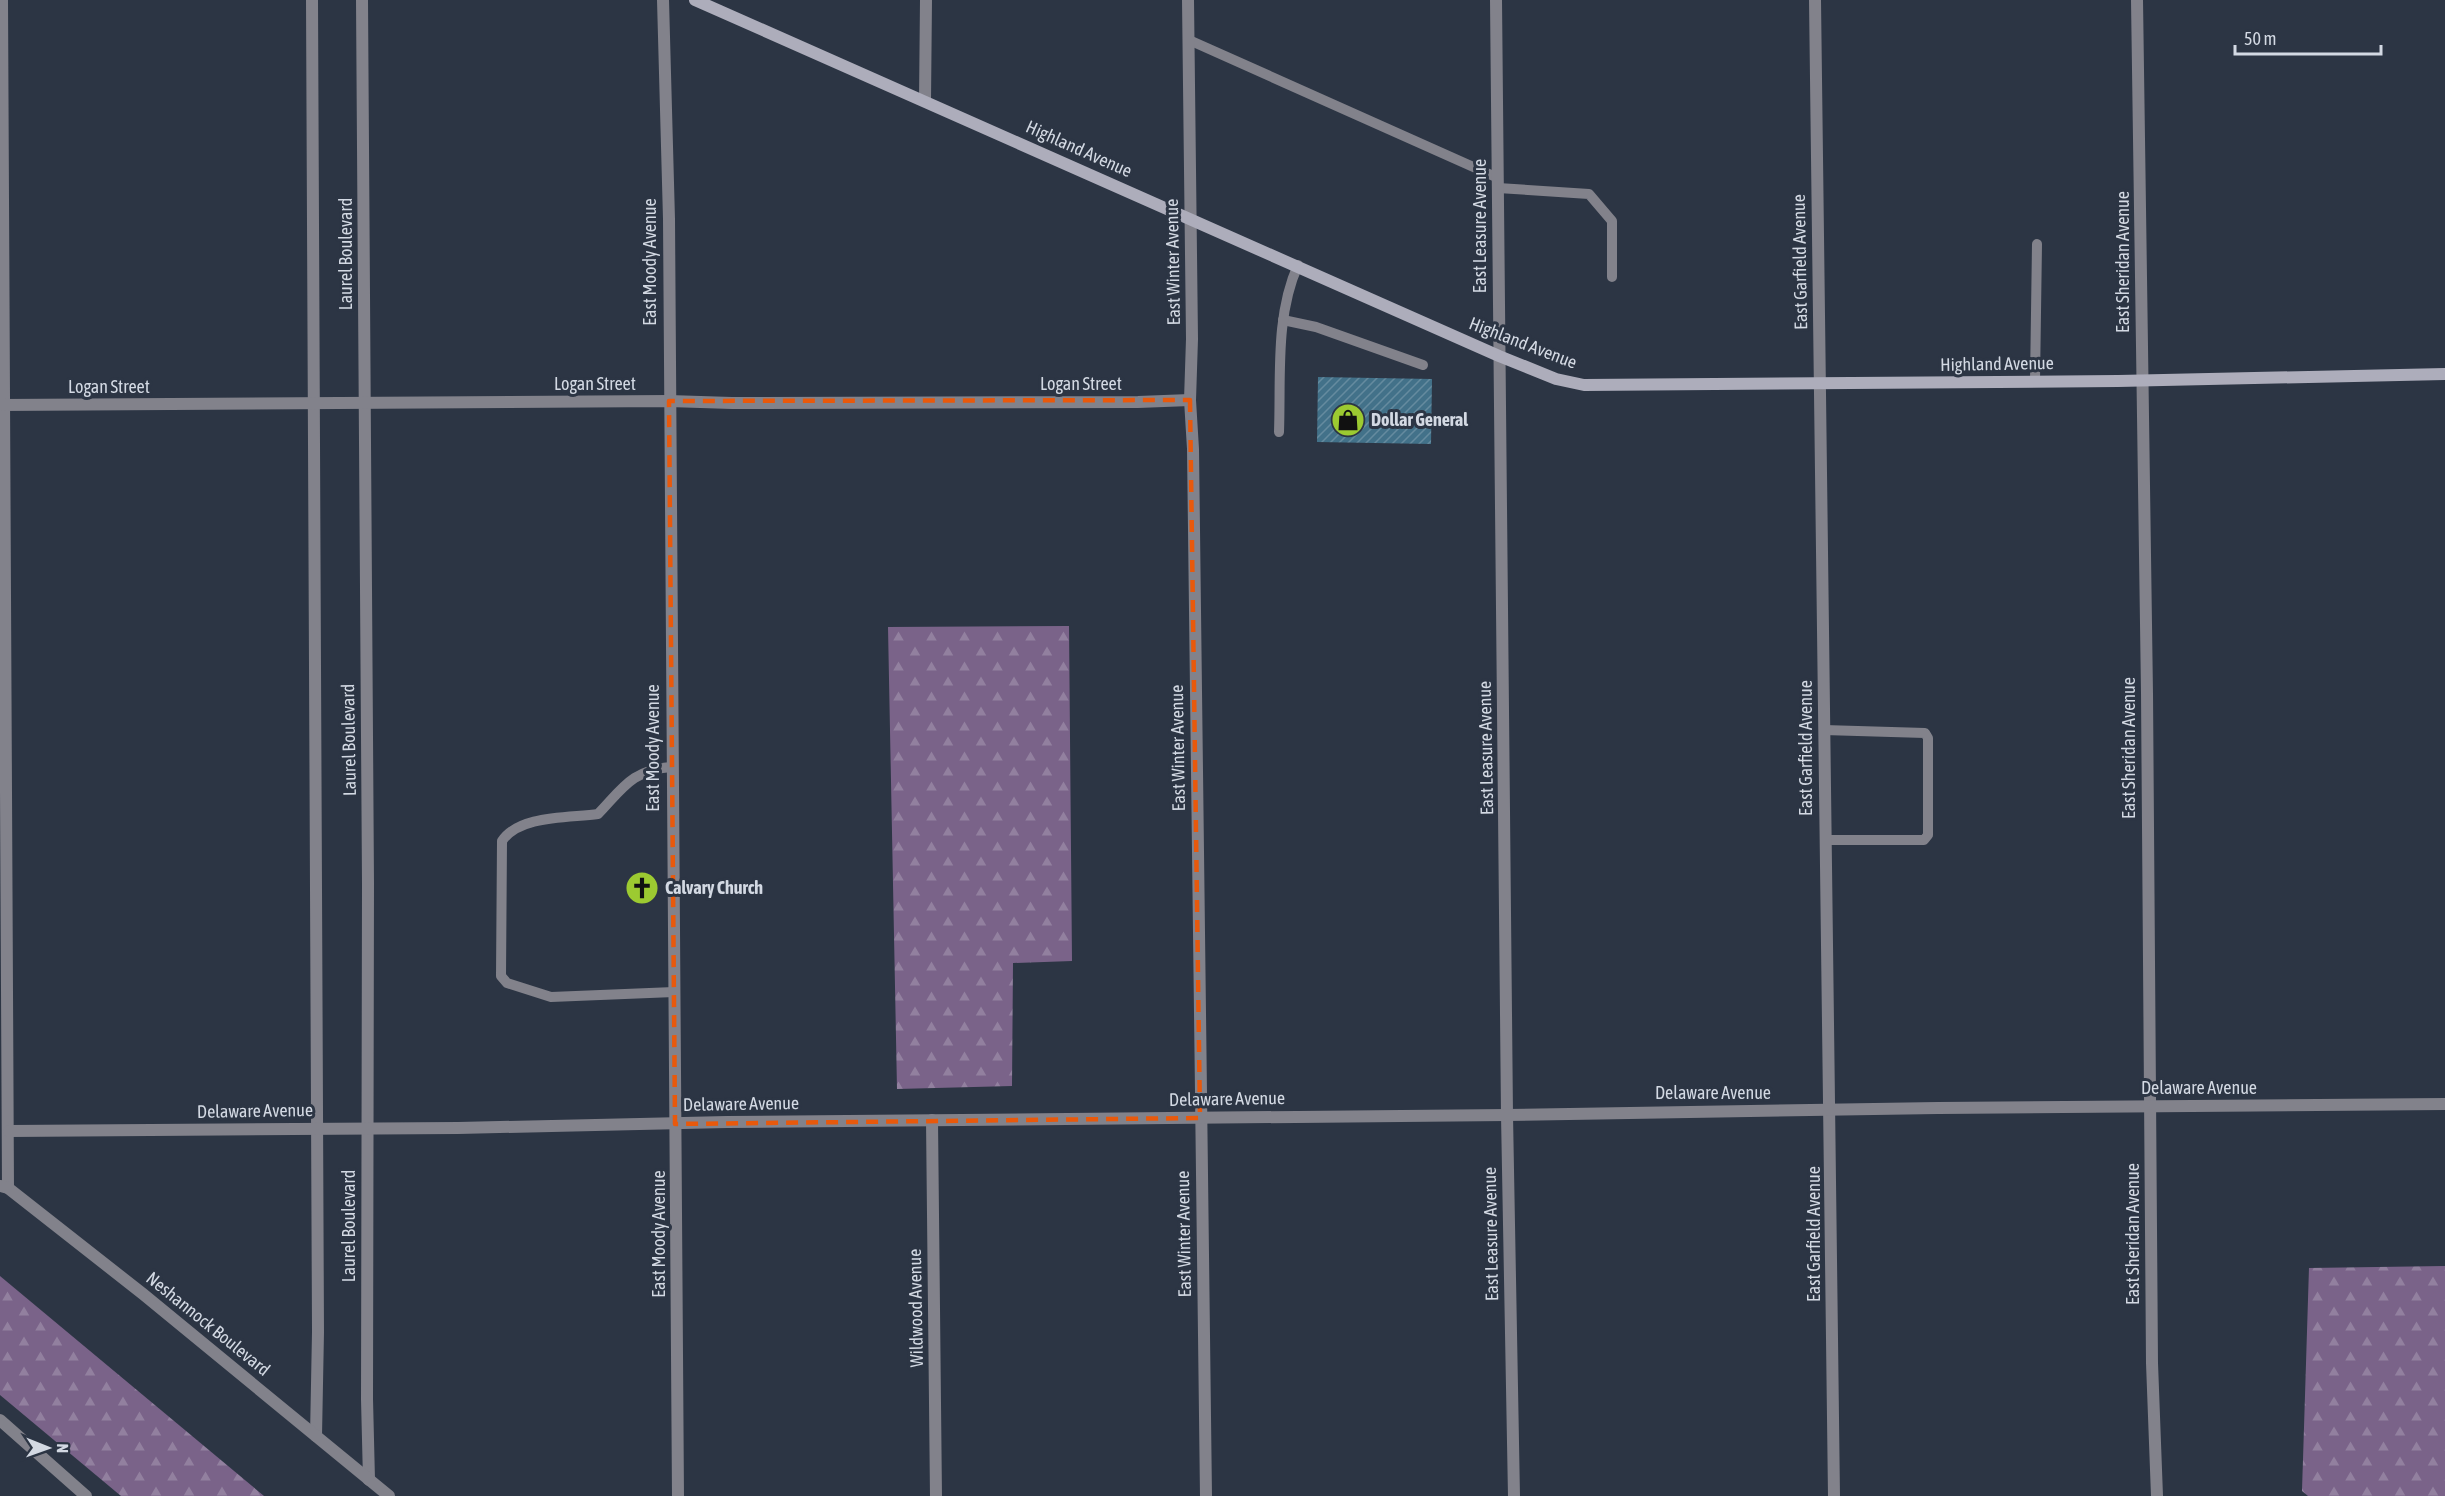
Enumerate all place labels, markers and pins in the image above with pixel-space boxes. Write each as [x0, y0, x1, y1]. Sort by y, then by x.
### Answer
shop icon: Dollar General [1330, 402, 1366, 438]
place label: Dollar General [1371, 409, 1468, 430]
church icon: Calvary Church [624, 870, 660, 906]
place label: Calvary Church [665, 877, 763, 898]

